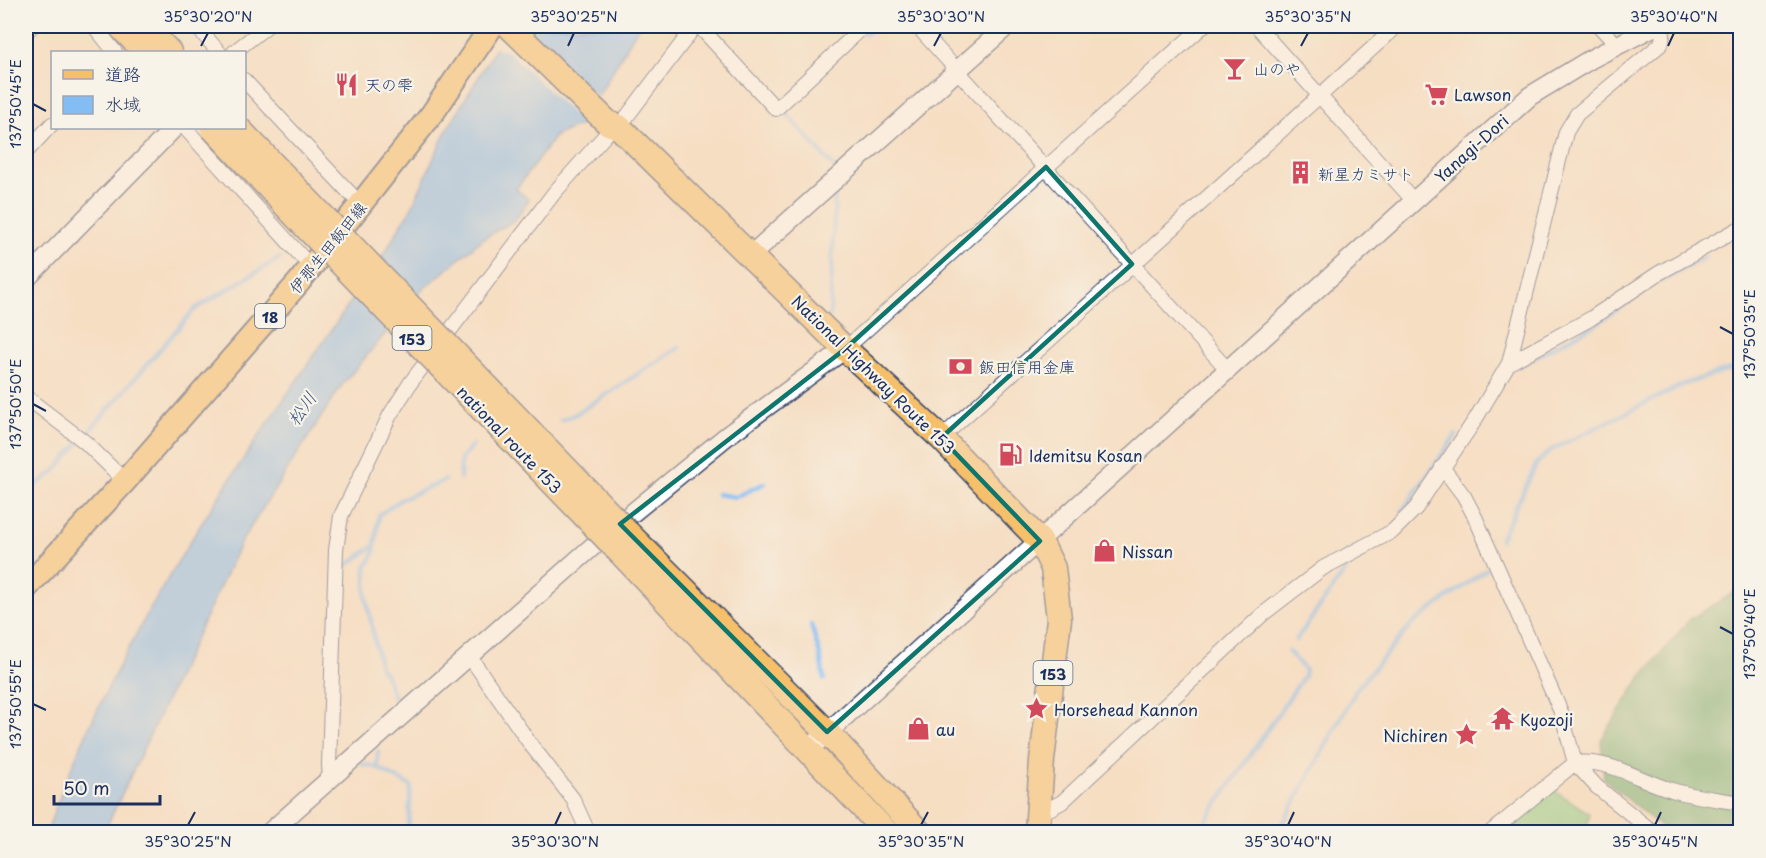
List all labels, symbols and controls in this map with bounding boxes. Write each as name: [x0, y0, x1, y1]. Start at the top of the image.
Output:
text: 35°30'20"N: [164, 4, 252, 27]
text: 35°30'25"N: [530, 4, 618, 27]
text: 35°30'30"N: [897, 4, 985, 27]
text: 35°30'35"N: [1265, 4, 1351, 27]
text: 35°30'40"N: [1630, 4, 1718, 27]
legend: [51, 51, 246, 129]
bar icon: 山のや: [1222, 55, 1248, 81]
place label: 山のや: [1253, 56, 1301, 80]
text: 137°50'45"E: [3, 59, 26, 149]
text: 道路: [105, 60, 141, 87]
restaurant icon: 天の雫: [334, 71, 360, 97]
place label: 天の雫: [365, 72, 413, 96]
supermarket icon: Lawson: [1423, 81, 1449, 107]
place label: Lawson: [1454, 82, 1511, 106]
text: 水域: [105, 90, 141, 117]
street label: Yanagi-Dori: [1429, 108, 1513, 188]
building icon: 新星カミサト: [1287, 160, 1313, 186]
place label: 新星カミサト: [1318, 161, 1414, 185]
street label: 伊那生田飯田線: [282, 196, 372, 298]
street label: National Highway Route 153: [787, 289, 961, 459]
text: 137°50'35"E: [1737, 289, 1760, 379]
road number: 18: [255, 304, 285, 328]
road number: 153: [392, 326, 432, 350]
bank icon: 飯田信用金庫: [948, 353, 974, 379]
place label: 飯田信用金庫: [979, 354, 1075, 378]
text: 137°50'50"E: [3, 359, 26, 449]
street label: national route 153: [452, 380, 568, 498]
water label: 松川: [280, 386, 322, 430]
fuel station icon: Idemitsu Kosan: [998, 442, 1024, 468]
place label: Idemitsu Kosan: [1029, 443, 1143, 467]
shop icon: Nissan: [1091, 538, 1117, 564]
place label: Nissan: [1122, 539, 1173, 563]
text: 137°50'40"E: [1737, 588, 1760, 680]
text: 137°50'55"E: [3, 659, 26, 749]
road number: 153: [1034, 661, 1072, 685]
place icon: Horsehead Kannon: [1023, 696, 1049, 722]
place label: Horsehead Kannon: [1054, 697, 1198, 721]
temple icon: Kyozoji: [1489, 706, 1515, 732]
place label: Kyozoji: [1520, 707, 1573, 731]
shop icon: au: [905, 716, 931, 742]
place label: au: [936, 717, 955, 741]
place icon: Nichiren: [1453, 722, 1479, 748]
place label: Nichiren: [1383, 723, 1448, 747]
scale bar: [54, 768, 160, 806]
text: 50 m: [63, 774, 110, 801]
text: 35°30'25"N: [144, 829, 232, 852]
text: 35°30'30"N: [511, 829, 599, 852]
text: 35°30'35"N: [878, 829, 964, 852]
text: 35°30'40"N: [1244, 829, 1332, 852]
text: 35°30'45"N: [1612, 829, 1698, 852]

